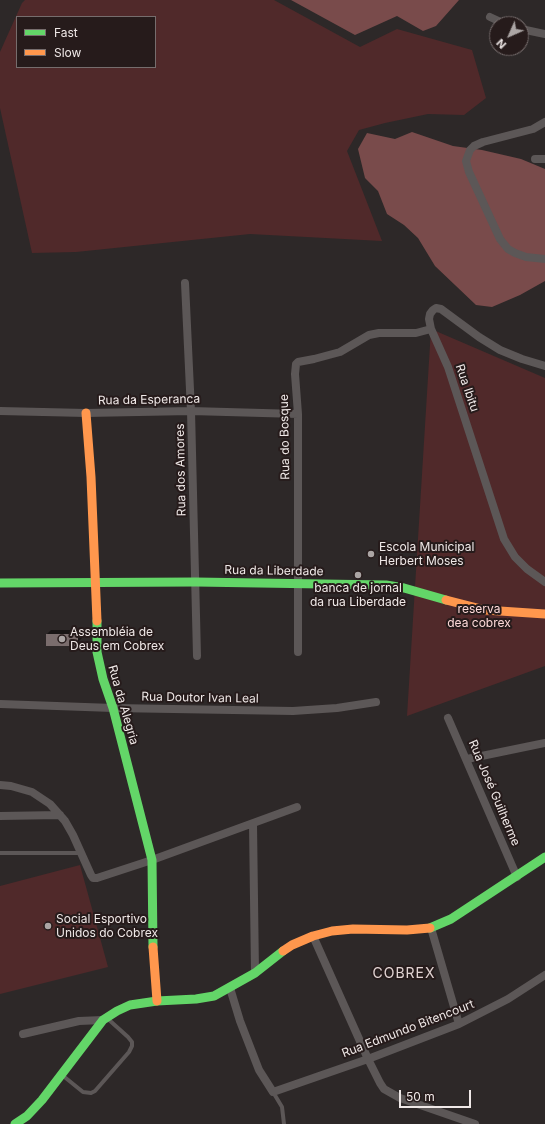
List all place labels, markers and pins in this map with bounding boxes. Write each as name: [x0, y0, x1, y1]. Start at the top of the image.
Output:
place label: Escola Municipal Herbert Moses: [379, 540, 474, 568]
marker: Escola Municipal Herbert Moses: [366, 549, 376, 559]
marker: banca de jornal da rua Liberdade: [353, 570, 363, 580]
place label: banca de jornal da rua Liberdade: [310, 581, 406, 609]
place label: Assembléia de Deus em Cobrex: [70, 625, 164, 653]
marker: Assembléia de Deus em Cobrex: [57, 634, 67, 644]
place label: Social Esportivo Unidos do Cobrex: [56, 912, 158, 940]
marker: Social Esportivo Unidos do Cobrex: [43, 921, 53, 931]

